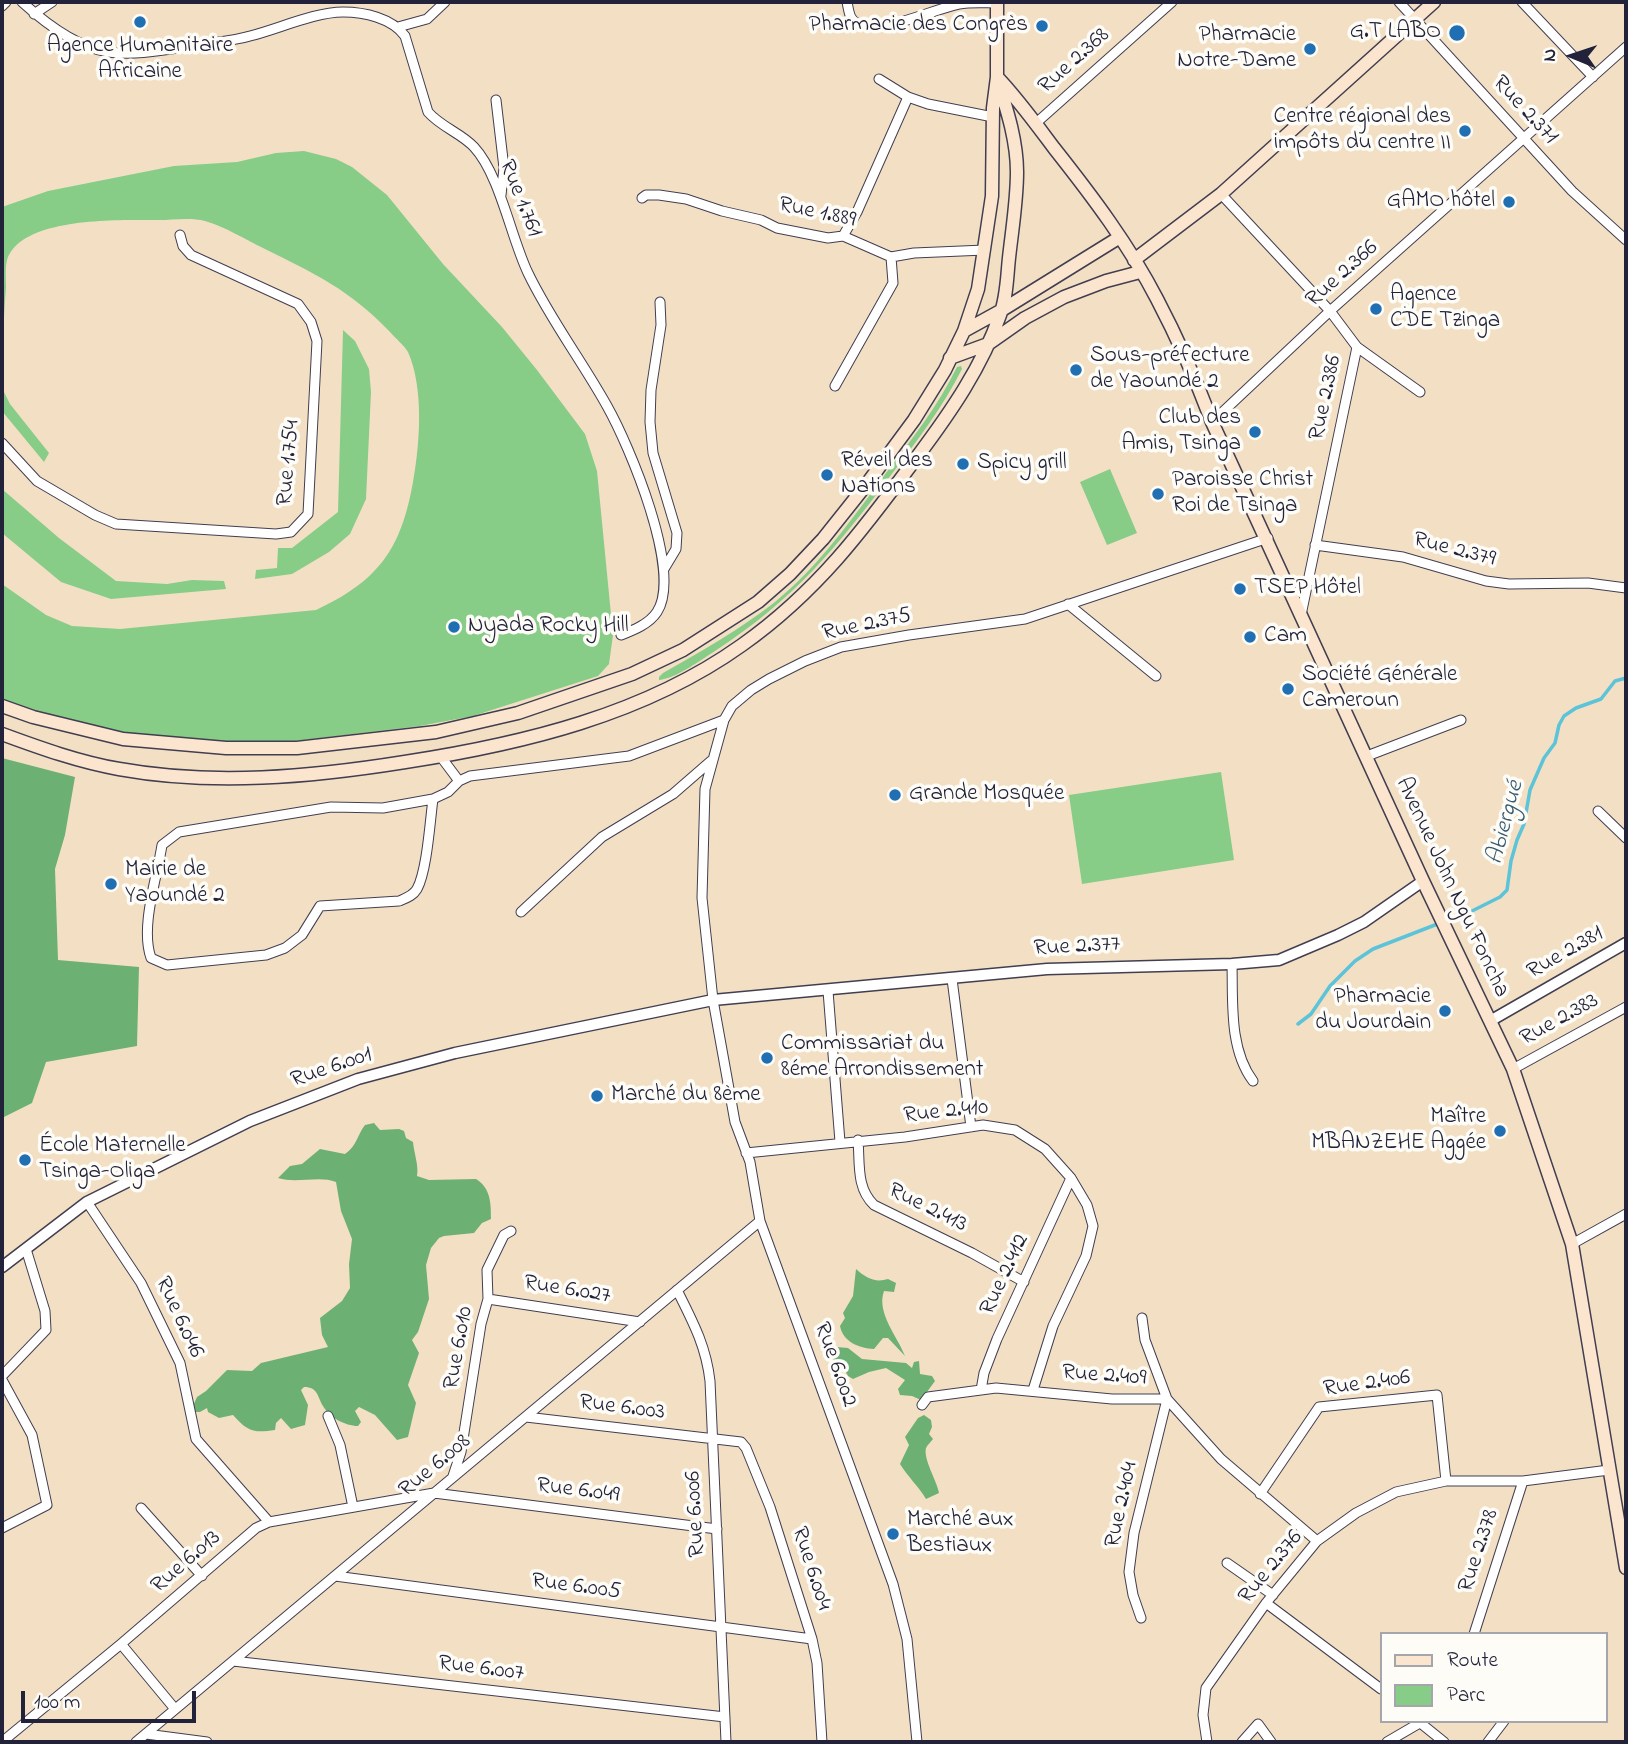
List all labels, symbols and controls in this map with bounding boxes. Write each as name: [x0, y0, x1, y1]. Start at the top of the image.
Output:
place label: Pharmacie des Congrès: [809, 12, 1028, 40]
marker: Agence Humanitaire Africaine: [132, 14, 148, 30]
marker: Pharmacie des Congrès: [1034, 18, 1050, 34]
place label: G.T LABO: [1350, 19, 1441, 47]
north arrow: [1537, 21, 1607, 91]
place label: Pharmacie Notre-Dame: [1177, 22, 1296, 76]
street label: Rue 2.368: [1034, 23, 1116, 101]
marker: G.T LABO: [1447, 23, 1467, 43]
place label: Agence Humanitaire Africaine: [47, 33, 233, 87]
marker: Pharmacie Notre-Dame: [1302, 41, 1318, 57]
text: N: [1537, 48, 1564, 62]
street label: Rue 2.371: [1485, 71, 1563, 151]
place label: Centre régional des impôts du centre II: [1274, 104, 1451, 158]
marker: Centre régional des impôts du centre II: [1457, 123, 1473, 139]
street label: Rue 1.761: [491, 156, 547, 242]
place label: GAMO hôtel: [1387, 188, 1495, 216]
street label: Rue 1.889: [776, 192, 858, 236]
marker: GAMO hôtel: [1501, 194, 1517, 210]
street label: Rue 2.366: [1301, 235, 1385, 315]
place label: Agence CDE Tzinga: [1390, 282, 1500, 336]
marker: Agence CDE Tzinga: [1368, 301, 1384, 317]
place label: Sous-préfecture de Yaoundé 2: [1090, 343, 1250, 397]
street label: Rue 2.386: [1305, 353, 1349, 443]
marker: Sous-préfecture de Yaoundé 2: [1068, 362, 1084, 378]
place label: Club des Amis, Tsinga: [1121, 405, 1241, 459]
street label: Rue 1.754: [273, 419, 307, 507]
marker: Club des Amis, Tsinga: [1247, 424, 1263, 440]
place label: Réveil des Nations: [841, 448, 933, 502]
place label: Spicy grill: [977, 450, 1067, 478]
marker: Spicy grill: [955, 456, 971, 472]
marker: Réveil des Nations: [819, 467, 835, 483]
place label: Paroisse Christ Roi de Tsinga: [1172, 467, 1313, 521]
marker: Paroisse Christ Roi de Tsinga: [1150, 486, 1166, 502]
street label: Rue 2.379: [1410, 527, 1498, 575]
place label: TSEP Hôtel: [1254, 575, 1361, 603]
marker: TSEP Hôtel: [1232, 581, 1248, 597]
street label: Rue 2.375: [820, 603, 914, 649]
place label: Nyada Rocky Hill: [468, 613, 629, 641]
marker: Nyada Rocky Hill: [446, 619, 462, 635]
place label: Cam: [1264, 623, 1307, 651]
marker: Cam: [1242, 629, 1258, 645]
place label: Société Générale Cameroun: [1302, 662, 1457, 716]
marker: Société Générale Cameroun: [1280, 681, 1296, 697]
street label: Avenue John Ngu Foncha: [1388, 774, 1514, 1002]
water label: Abiergué: [1482, 778, 1532, 868]
place label: Grande Mosquée: [909, 781, 1064, 809]
marker: Grande Mosquée: [887, 787, 903, 803]
place label: Mairie de Yaoundé 2: [125, 857, 225, 911]
marker: Mairie de Yaoundé 2: [103, 876, 119, 892]
street label: Rue 2.381: [1523, 921, 1609, 987]
street label: Rue 2.377: [1033, 932, 1121, 964]
place label: Pharmacie du Jourdain: [1315, 984, 1431, 1038]
street label: Rue 2.383: [1516, 988, 1604, 1054]
marker: Pharmacie du Jourdain: [1437, 1003, 1453, 1019]
place label: Commissariat du 8éme Arrondissement: [781, 1031, 984, 1085]
street label: Rue 6.001: [288, 1042, 376, 1096]
marker: Commissariat du 8éme Arrondissement: [759, 1050, 775, 1066]
place label: Marché du 8ème: [611, 1082, 761, 1110]
marker: Marché du 8ème: [589, 1088, 605, 1104]
street label: Rue 2.410: [902, 1095, 990, 1131]
place label: Maître MBANZEHE Aggée: [1311, 1104, 1486, 1158]
marker: Maître MBANZEHE Aggée: [1492, 1123, 1508, 1139]
place label: École Maternelle Tsinga-Oliga: [39, 1133, 186, 1187]
marker: École Maternelle Tsinga-Oliga: [17, 1152, 33, 1168]
street label: Rue 2.413: [883, 1178, 971, 1240]
street label: Rue 2.412: [975, 1230, 1037, 1320]
street label: Rue 6.027: [522, 1271, 612, 1311]
street label: Rue 6.046: [147, 1273, 209, 1363]
street label: Rue 6.010: [439, 1304, 481, 1392]
street label: Rue 6.002: [806, 1319, 862, 1411]
street label: Rue 2.409: [1061, 1360, 1147, 1394]
street label: Rue 2.406: [1322, 1365, 1412, 1405]
street label: Rue 6.003: [578, 1390, 666, 1428]
street label: Rue 6.008: [395, 1429, 477, 1505]
street label: Rue 2.404: [1100, 1460, 1146, 1550]
street label: Rue 6.006: [681, 1470, 713, 1558]
street label: Rue 6.049: [535, 1473, 621, 1511]
street label: Rue 2.378: [1454, 1506, 1506, 1596]
place label: Marché aux Bestiaux: [907, 1507, 1014, 1561]
street label: Rue 6.004: [784, 1524, 836, 1614]
street label: Rue 6.013: [146, 1525, 228, 1601]
street label: Rue 2.376: [1234, 1525, 1310, 1611]
marker: Marché aux Bestiaux: [885, 1526, 901, 1542]
street label: Rue 6.005: [530, 1569, 622, 1607]
legend: [1380, 1632, 1607, 1723]
text: Route: [1447, 1646, 1498, 1676]
street label: Rue 6.007: [437, 1651, 525, 1689]
scale bar: [24, 1678, 200, 1722]
text: Parc: [1447, 1681, 1485, 1711]
text: 100 m: [34, 1688, 80, 1718]

